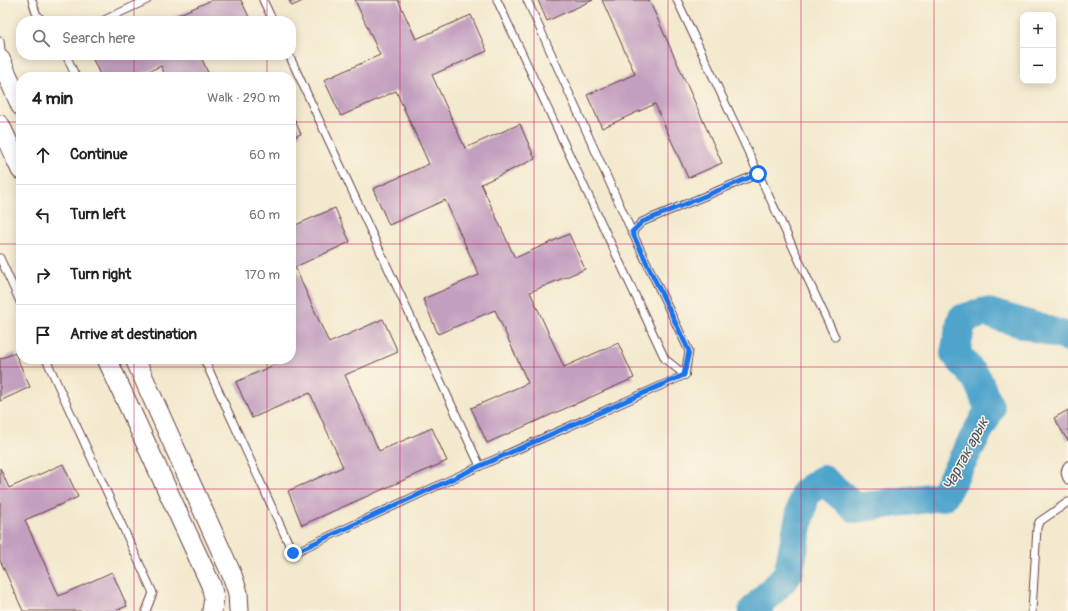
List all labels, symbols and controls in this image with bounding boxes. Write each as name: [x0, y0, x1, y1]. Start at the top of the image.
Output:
map controls: [1020, 12, 1056, 84]
button: +: [1020, 12, 1056, 48]
search box: [16, 16, 296, 60]
icon: search: [30, 27, 52, 49]
text: Search here: [62, 29, 135, 48]
button: −: [1020, 48, 1056, 84]
text: 4 min: [32, 88, 73, 109]
text: Walk · 290 m: [207, 90, 280, 106]
icon: ahead: [32, 144, 54, 166]
text: Continue: [70, 145, 128, 164]
text: 60 m: [249, 147, 280, 163]
route start: [749, 165, 767, 183]
icon: left: [32, 204, 54, 226]
text: Turn left: [70, 205, 126, 224]
text: 60 m: [249, 207, 280, 223]
icon: right: [32, 264, 54, 286]
text: Turn right: [70, 265, 131, 284]
text: 170 m: [245, 267, 280, 283]
icon: arrive: [32, 324, 54, 346]
text: Arrive at destination: [70, 325, 197, 344]
water label: Чартак арык: [939, 413, 994, 494]
route end: [284, 544, 302, 562]

